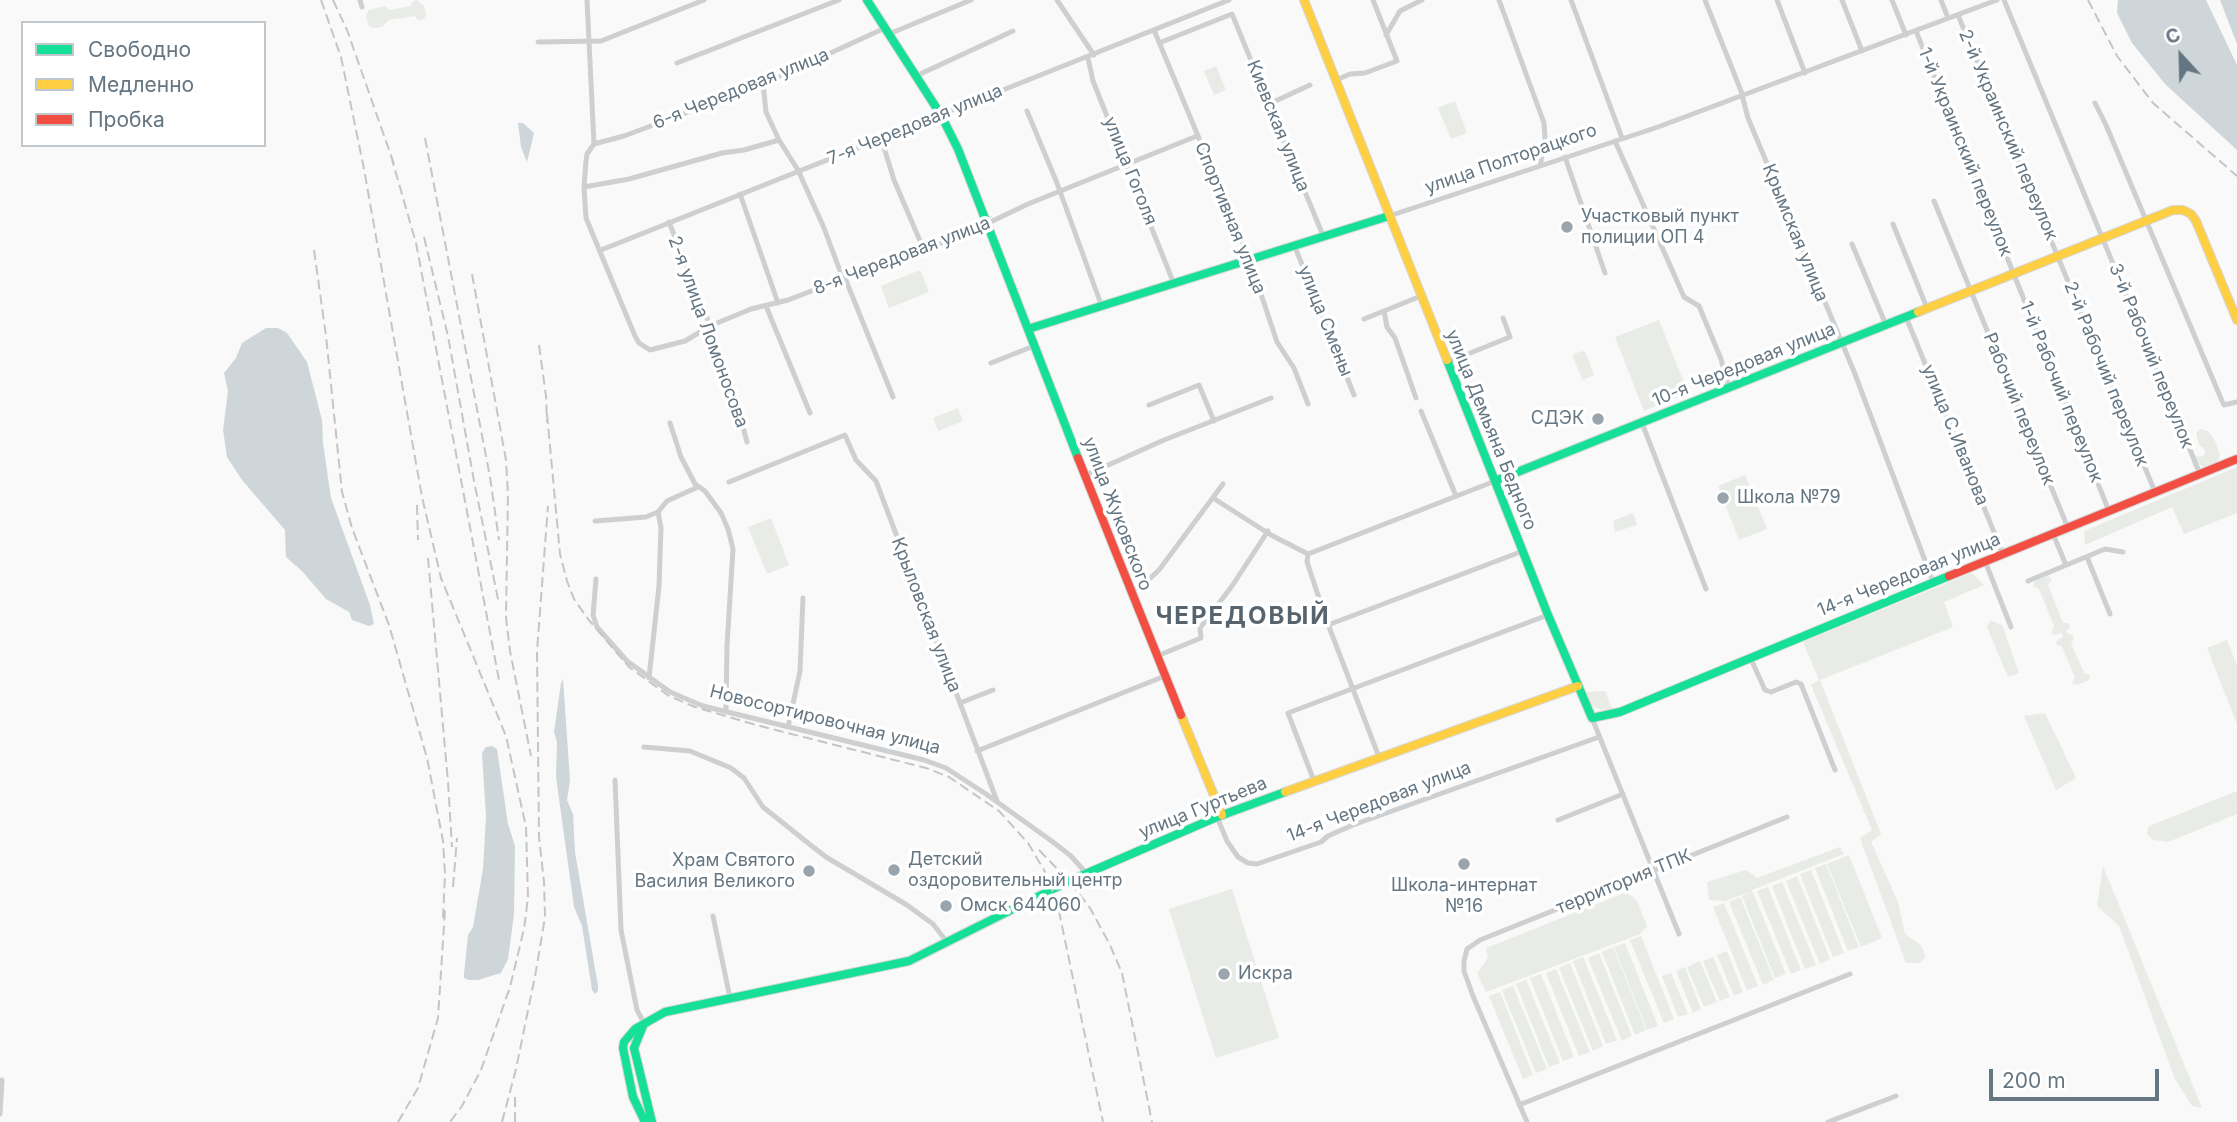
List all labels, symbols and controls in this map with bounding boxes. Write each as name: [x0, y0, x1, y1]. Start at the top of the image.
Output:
legend: [21, 21, 266, 147]
north arrow: [2146, 21, 2216, 91]
text: С: [2162, 23, 2184, 49]
street label: 2-й Украинский переулок: [1954, 26, 2062, 244]
text: Свободно: [88, 37, 191, 62]
street label: 6-я Чередовая улица: [650, 44, 832, 134]
street label: 1-й Украинский переулок: [1913, 45, 2017, 259]
street label: Киевская улица: [1242, 57, 1314, 195]
text: Медленно: [88, 72, 194, 97]
street label: 7-я Чередовая улица: [824, 80, 1006, 170]
text: Пробка: [88, 107, 165, 132]
street label: улица Гоголя: [1099, 114, 1161, 228]
street label: улица Полторацкого: [1422, 119, 1600, 199]
street label: Спортивная улица: [1190, 139, 1270, 297]
street label: Крымская улица: [1758, 161, 1832, 305]
place label: Участковый пункт полиции ОП 4: [1581, 206, 1739, 248]
street label: 8-я Чередовая улица: [811, 212, 993, 300]
marker: Участковый пункт полиции ОП 4: [1559, 219, 1575, 235]
street label: 2-я улица Ломоносова: [663, 233, 753, 431]
street label: 3-й Рабочий переулок: [2104, 260, 2198, 452]
street label: улица Смены: [1293, 262, 1357, 380]
street label: 2-й Рабочий переулок: [2059, 278, 2153, 470]
street label: 1-й Рабочий переулок: [2015, 298, 2107, 486]
street label: 10-я Чередовая улица: [1649, 318, 1839, 412]
street label: улица Демьяна Бедного: [1441, 327, 1541, 533]
street label: Рабочий переулок: [1979, 330, 2059, 488]
street label: улица С.Иванова: [1917, 361, 1993, 509]
place label: СДЭК: [1531, 408, 1584, 430]
marker: СДЭК: [1590, 411, 1606, 427]
street label: улица Жуковского: [1078, 434, 1156, 594]
place label: Школа №79: [1737, 487, 1841, 509]
marker: Школа №79: [1715, 490, 1731, 506]
street label: 14-я Чередовая улица: [1814, 528, 2004, 622]
street label: Крыловская улица: [887, 535, 965, 695]
district label: ЧЕРЕДОВЫЙ: [1157, 603, 1329, 631]
street label: Новосортировочная улица: [707, 681, 943, 759]
street label: 14-я Чередовая улица: [1284, 757, 1474, 847]
street label: улица Гуртьева: [1136, 772, 1270, 844]
street label: территория ТПК: [1553, 845, 1695, 919]
place label: Детский оздоровительный центр: [908, 849, 1123, 892]
place label: Храм Святого Василия Великого: [634, 850, 795, 892]
marker: Школа-интернат №16: [1456, 856, 1472, 872]
marker: Детский оздоровительный центр: [886, 862, 902, 878]
marker: Храм Святого Василия Великого: [801, 863, 817, 879]
place label: Школа-интернат №16: [1391, 875, 1537, 917]
place label: Омск 644060: [960, 895, 1081, 917]
marker: Омск 644060: [938, 898, 954, 914]
place label: Искра: [1238, 963, 1293, 985]
marker: Искра: [1216, 966, 1232, 982]
scale bar: [1992, 1056, 2162, 1100]
text: 200 m: [2002, 1068, 2066, 1093]

